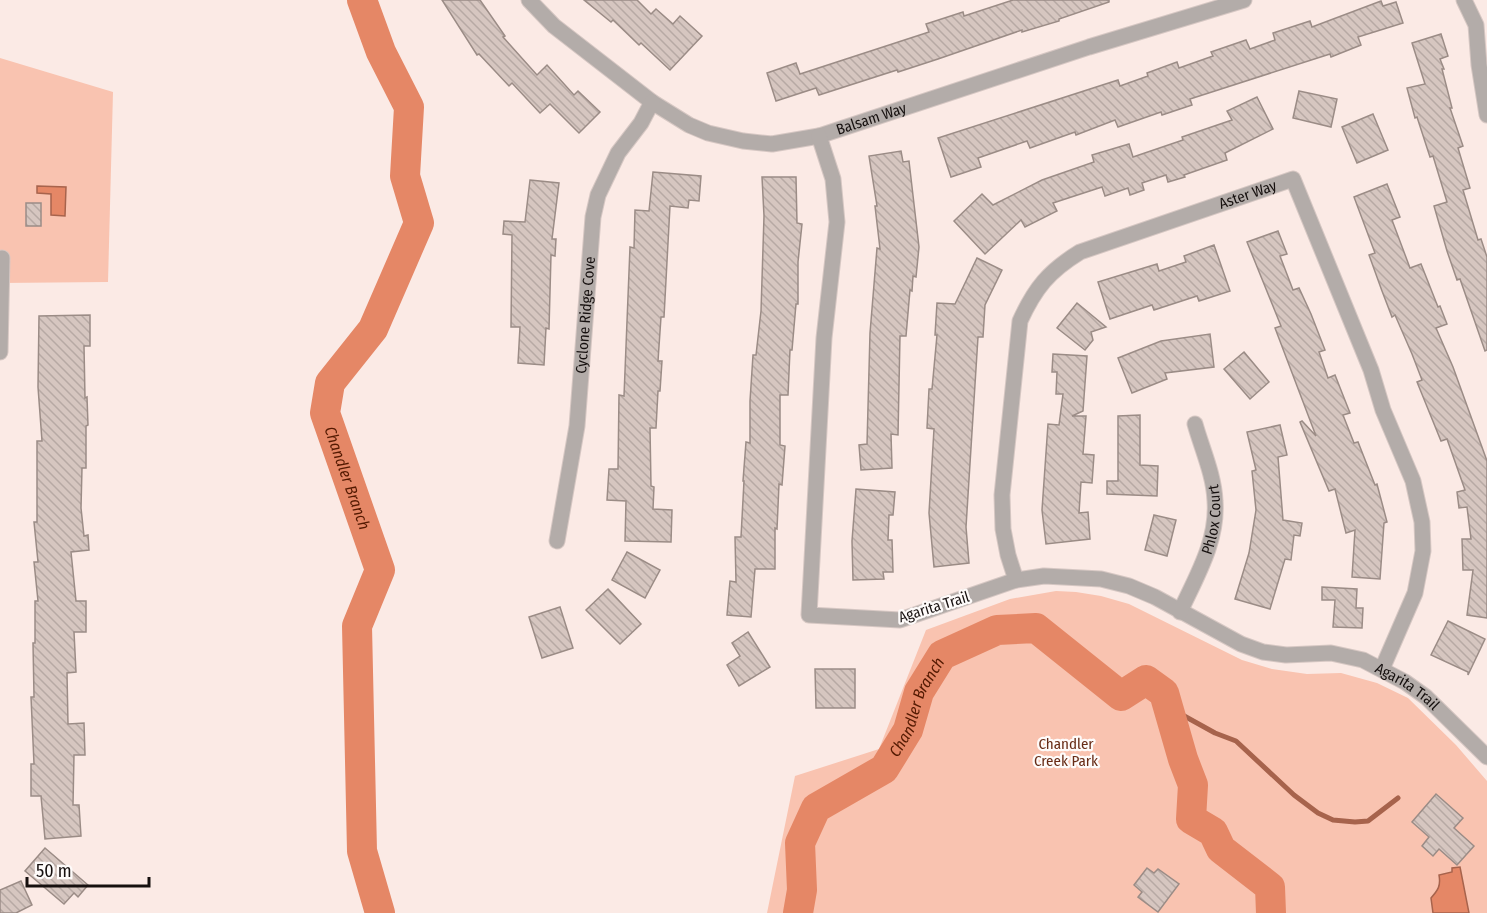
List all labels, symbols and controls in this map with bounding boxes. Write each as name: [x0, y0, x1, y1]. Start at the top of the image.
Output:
street label: Balsam Way: [834, 99, 909, 139]
street label: Aster Way: [1216, 176, 1279, 213]
street label: Cyclone Ridge Cove: [572, 256, 599, 374]
water label: Chandler Branch: [321, 424, 375, 532]
street label: Phlox Court: [1198, 483, 1224, 557]
street label: Agarita Trail: [896, 588, 972, 626]
water label: Chandler Branch: [885, 653, 948, 760]
street label: Agarita Trail: [1372, 659, 1443, 714]
park label: Chandler Creek Park: [1034, 735, 1098, 770]
scale bar: [27, 850, 148, 888]
text: 50 m: [36, 860, 72, 882]

